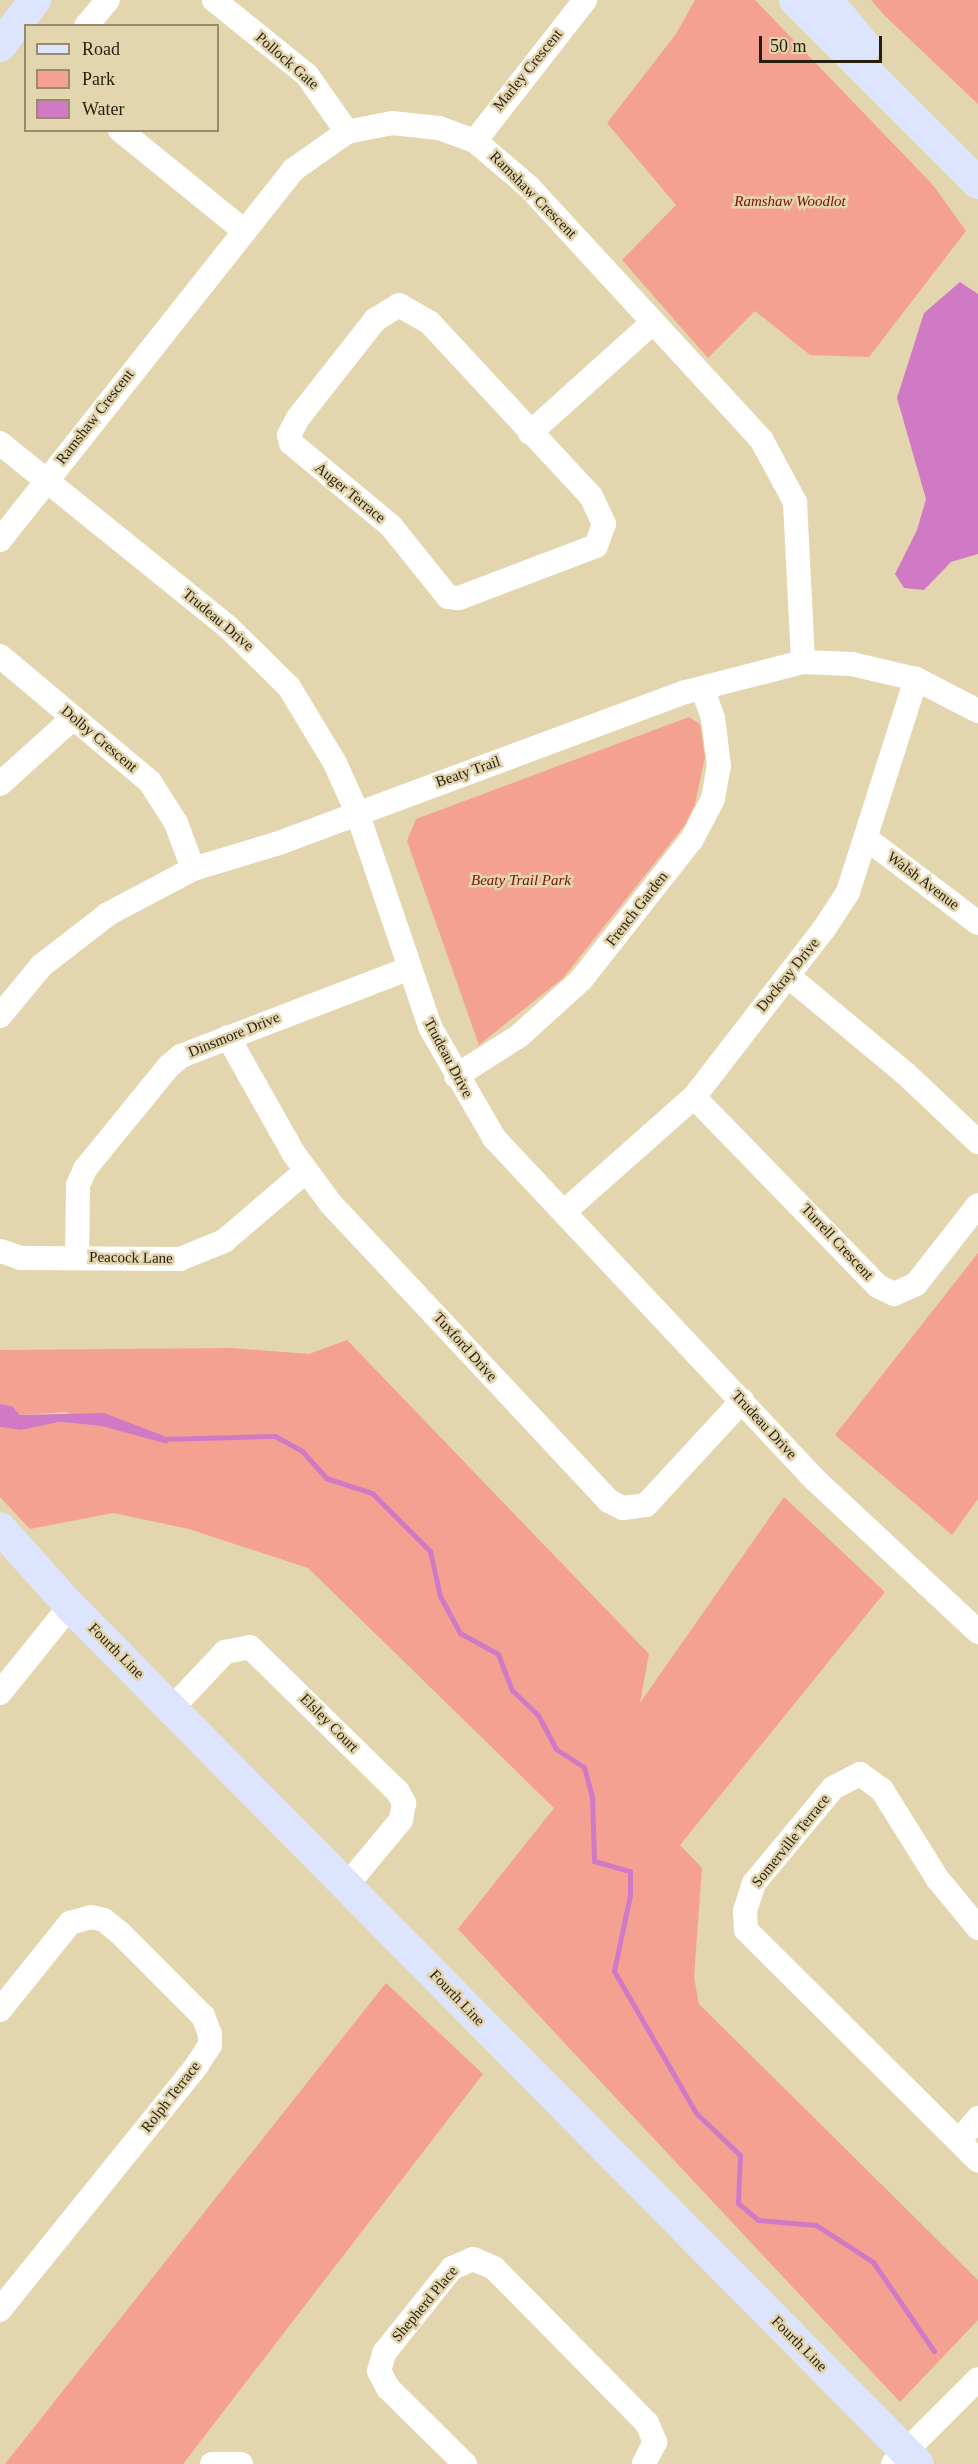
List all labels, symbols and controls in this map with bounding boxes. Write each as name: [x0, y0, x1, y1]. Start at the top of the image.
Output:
legend: [24, 24, 219, 132]
scale bar: [762, 24, 885, 62]
street label: Marley Crescent: [490, 26, 566, 114]
street label: Pollock Gate: [252, 29, 322, 93]
text: 50 m: [770, 36, 807, 56]
text: Road: [82, 39, 120, 59]
text: Park: [82, 69, 115, 89]
text: Water: [82, 99, 125, 119]
street label: Ramshaw Crescent: [486, 148, 580, 242]
park label: Ramshaw Woodlot: [734, 193, 846, 211]
street label: Ramshaw Crescent: [52, 366, 138, 468]
street label: Auger Terrace: [311, 459, 389, 527]
street label: Trudeau Drive: [179, 585, 257, 655]
street label: Dolby Crescent: [57, 702, 141, 776]
street label: Beaty Trail: [433, 753, 503, 791]
street label: Walsh Avenue: [883, 848, 963, 914]
street label: French Garden: [602, 868, 672, 950]
park label: Beaty Trail Park: [471, 872, 571, 890]
street label: Dockray Drive: [753, 935, 823, 1015]
street label: Dinsmore Drive: [186, 1008, 282, 1062]
street label: Trudeau Drive: [420, 1015, 476, 1101]
street label: Turrell Crescent: [797, 1200, 877, 1284]
street label: Peacock Lane: [89, 1248, 173, 1268]
street label: Tuxford Drive: [429, 1309, 501, 1385]
street label: Trudeau Drive: [728, 1387, 800, 1463]
street label: Fourth Line: [84, 1619, 148, 1683]
street label: Elsley Court: [296, 1690, 362, 1756]
street label: Somerville Terrace: [748, 1791, 834, 1891]
street label: Fourth Line: [426, 1966, 488, 2030]
street label: Rolph Terrace: [138, 2058, 204, 2136]
street label: Shepherd Place: [388, 2263, 462, 2345]
street label: Fourth Line: [767, 2312, 831, 2376]

